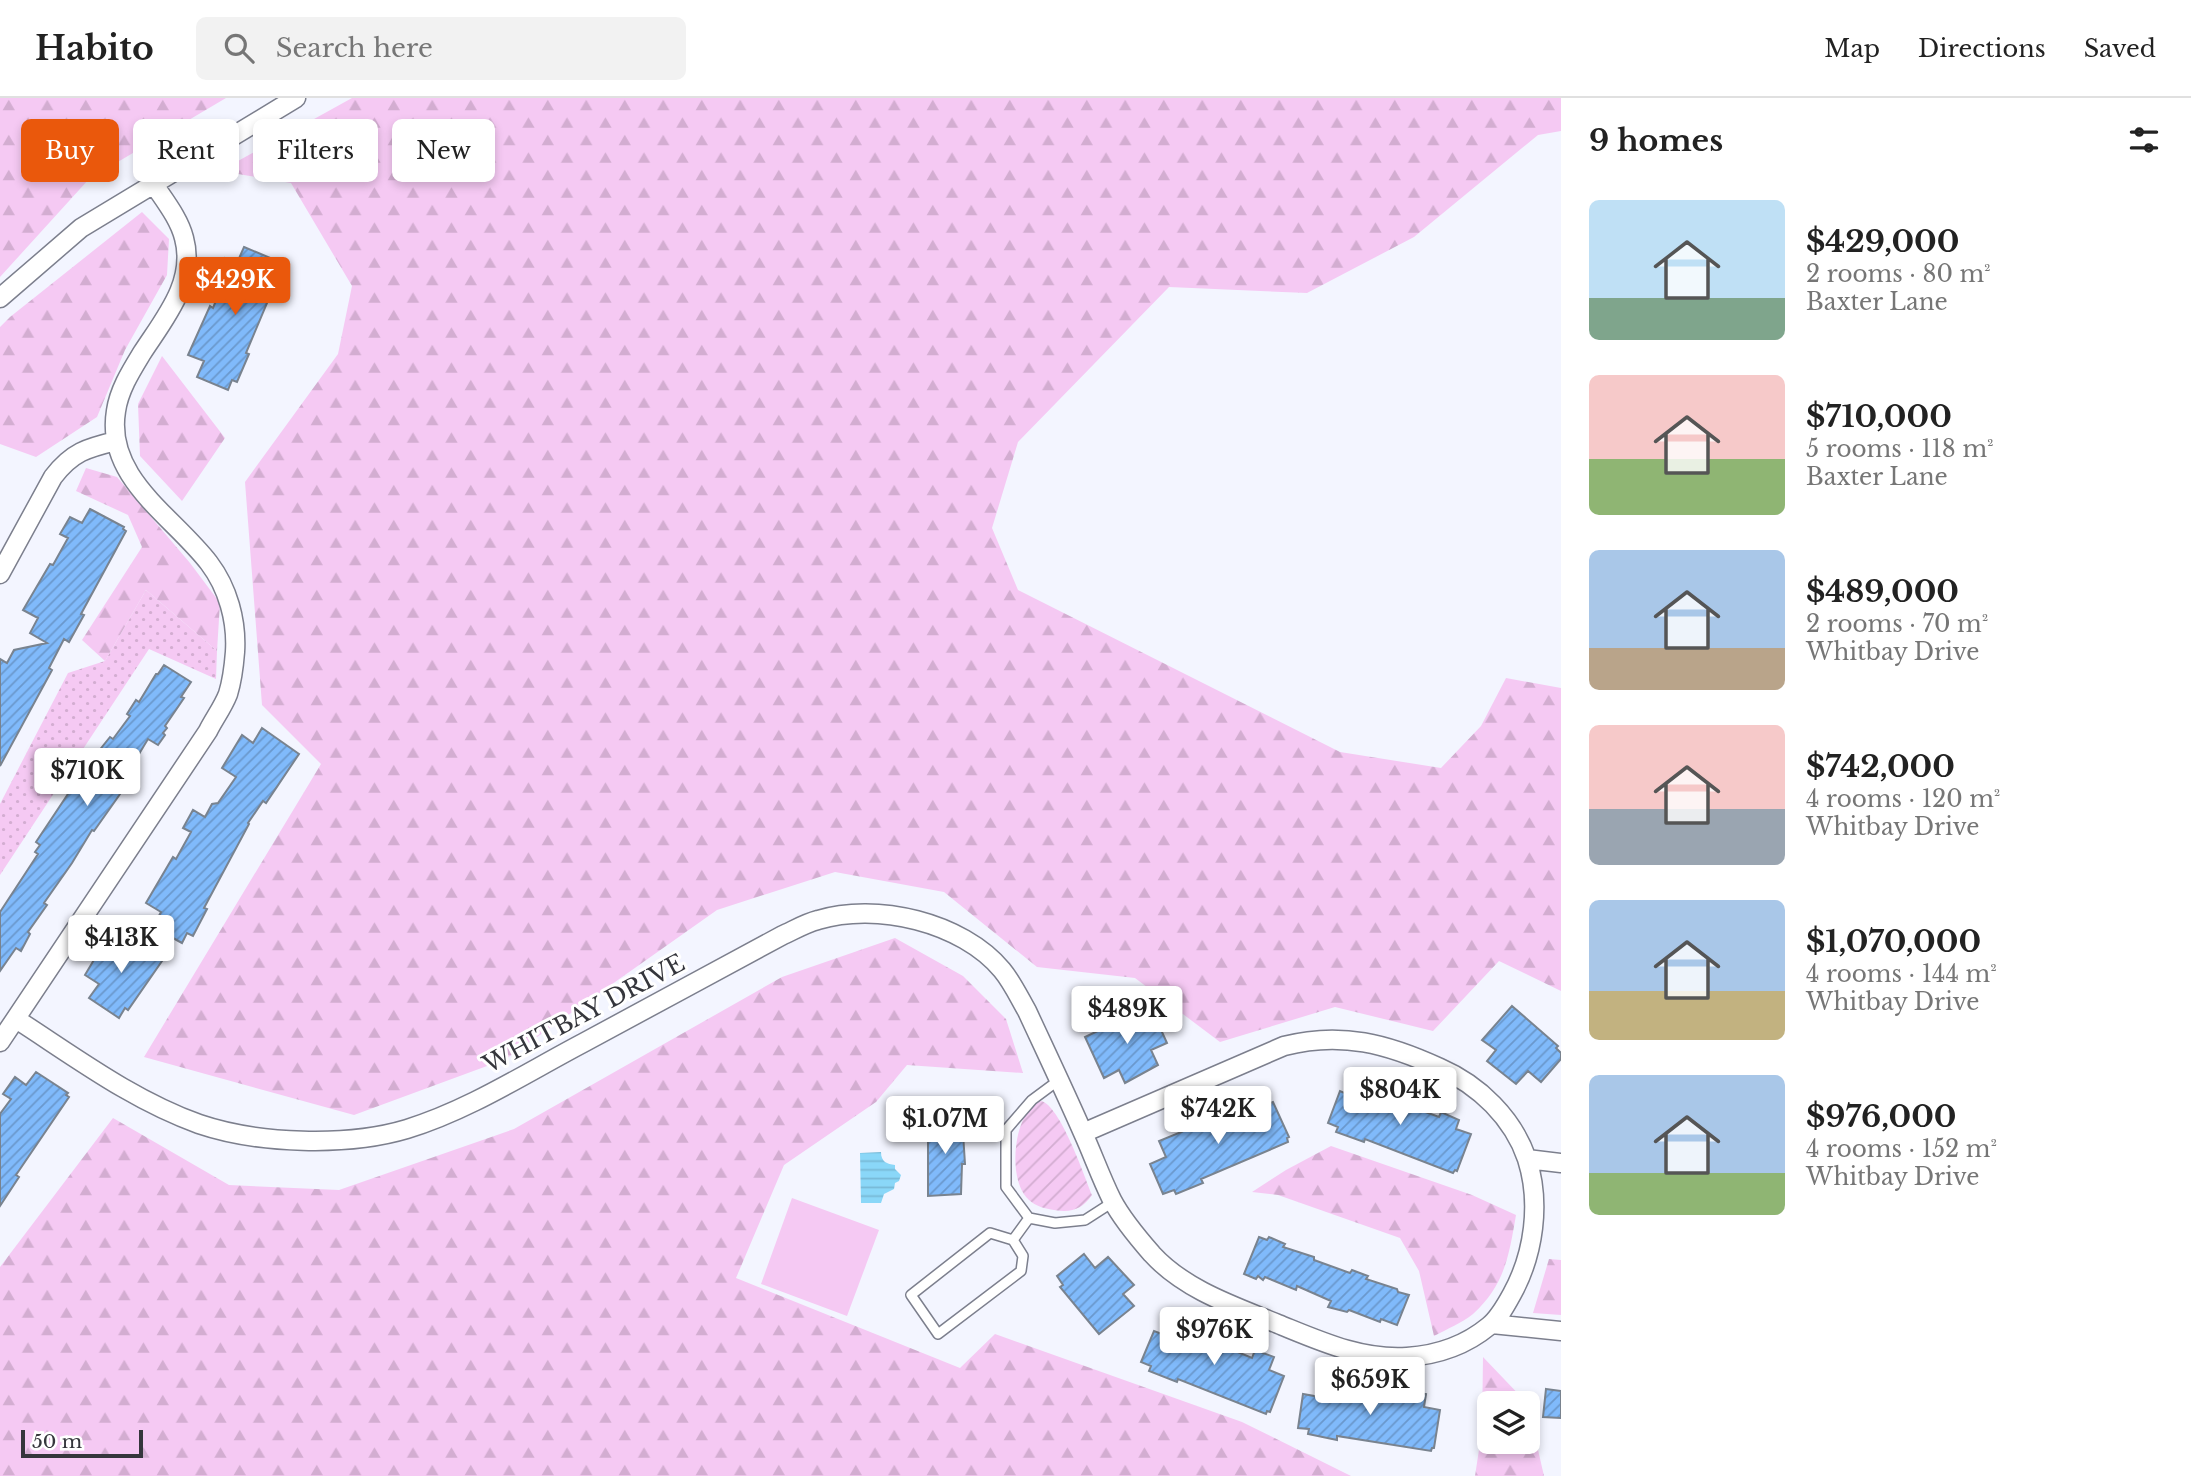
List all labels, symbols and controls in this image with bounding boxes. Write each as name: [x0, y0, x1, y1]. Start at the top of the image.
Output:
search box: [196, 17, 686, 80]
text: Habito: [35, 28, 154, 69]
icon: search: [220, 29, 258, 67]
text: Search here: [276, 32, 433, 64]
text: Map: [1824, 34, 1880, 63]
text: Directions: [1918, 34, 2046, 63]
text: Saved: [2084, 34, 2156, 63]
chip: Buy: [21, 119, 119, 182]
chip: Rent: [133, 119, 239, 182]
chip: Filters: [253, 119, 378, 182]
chip: New: [392, 119, 495, 182]
icon: filters: [2125, 121, 2163, 159]
text: 9 homes: [1589, 122, 1723, 159]
text: $429,000: [1806, 223, 1959, 260]
icon: home: [1645, 228, 1729, 312]
pin: $429K: [186, 258, 284, 317]
text: 2 rooms · 80 m²: [1806, 260, 1991, 288]
text: $429K: [195, 266, 275, 294]
text: Baxter Lane: [1806, 288, 1948, 316]
text: $710,000: [1806, 398, 1952, 435]
icon: home: [1645, 403, 1729, 487]
text: 5 rooms · 118 m²: [1806, 435, 1994, 463]
text: Baxter Lane: [1806, 463, 1948, 491]
text: $489,000: [1806, 573, 1959, 610]
icon: home: [1645, 578, 1729, 662]
text: 2 rooms · 70 m²: [1806, 610, 1988, 638]
text: Whitbay Drive: [1806, 638, 1980, 666]
pin: $710K: [38, 748, 136, 808]
text: $742,000: [1806, 748, 1955, 785]
icon: home: [1645, 753, 1729, 837]
text: $710K: [50, 757, 124, 785]
text: 4 rooms · 120 m²: [1806, 785, 2000, 813]
text: Whitbay Drive: [1806, 813, 1980, 841]
pin: $413K: [72, 916, 170, 975]
text: $1,070,000: [1806, 923, 1981, 960]
text: $413K: [84, 924, 158, 952]
icon: home: [1645, 928, 1729, 1012]
street label: WHITBAY DRIVE: [477, 948, 690, 1079]
text: 4 rooms · 144 m²: [1806, 960, 1997, 988]
pin: $489K: [1078, 986, 1176, 1046]
text: Whitbay Drive: [1806, 988, 1980, 1016]
text: $489K: [1087, 995, 1167, 1023]
pin: $804K: [1351, 1068, 1449, 1127]
text: $804K: [1360, 1076, 1440, 1104]
pin: $742K: [1169, 1086, 1267, 1146]
text: $742K: [1180, 1095, 1256, 1123]
pin: $1.07M: [888, 1096, 1002, 1156]
text: $976,000: [1806, 1098, 1956, 1135]
icon: home: [1645, 1103, 1729, 1187]
text: $1.07M: [902, 1105, 988, 1133]
text: 4 rooms · 152 m²: [1806, 1135, 1997, 1163]
text: Whitbay Drive: [1806, 1163, 1980, 1191]
pin: $976K: [1165, 1308, 1263, 1367]
text: $976K: [1176, 1316, 1252, 1344]
pin: $659K: [1321, 1358, 1419, 1417]
text: $659K: [1331, 1366, 1409, 1394]
map controls: [1477, 1391, 1540, 1454]
button: layers: [1477, 1391, 1540, 1454]
scale bar: [21, 1427, 144, 1459]
text: 50 m: [32, 1430, 82, 1453]

